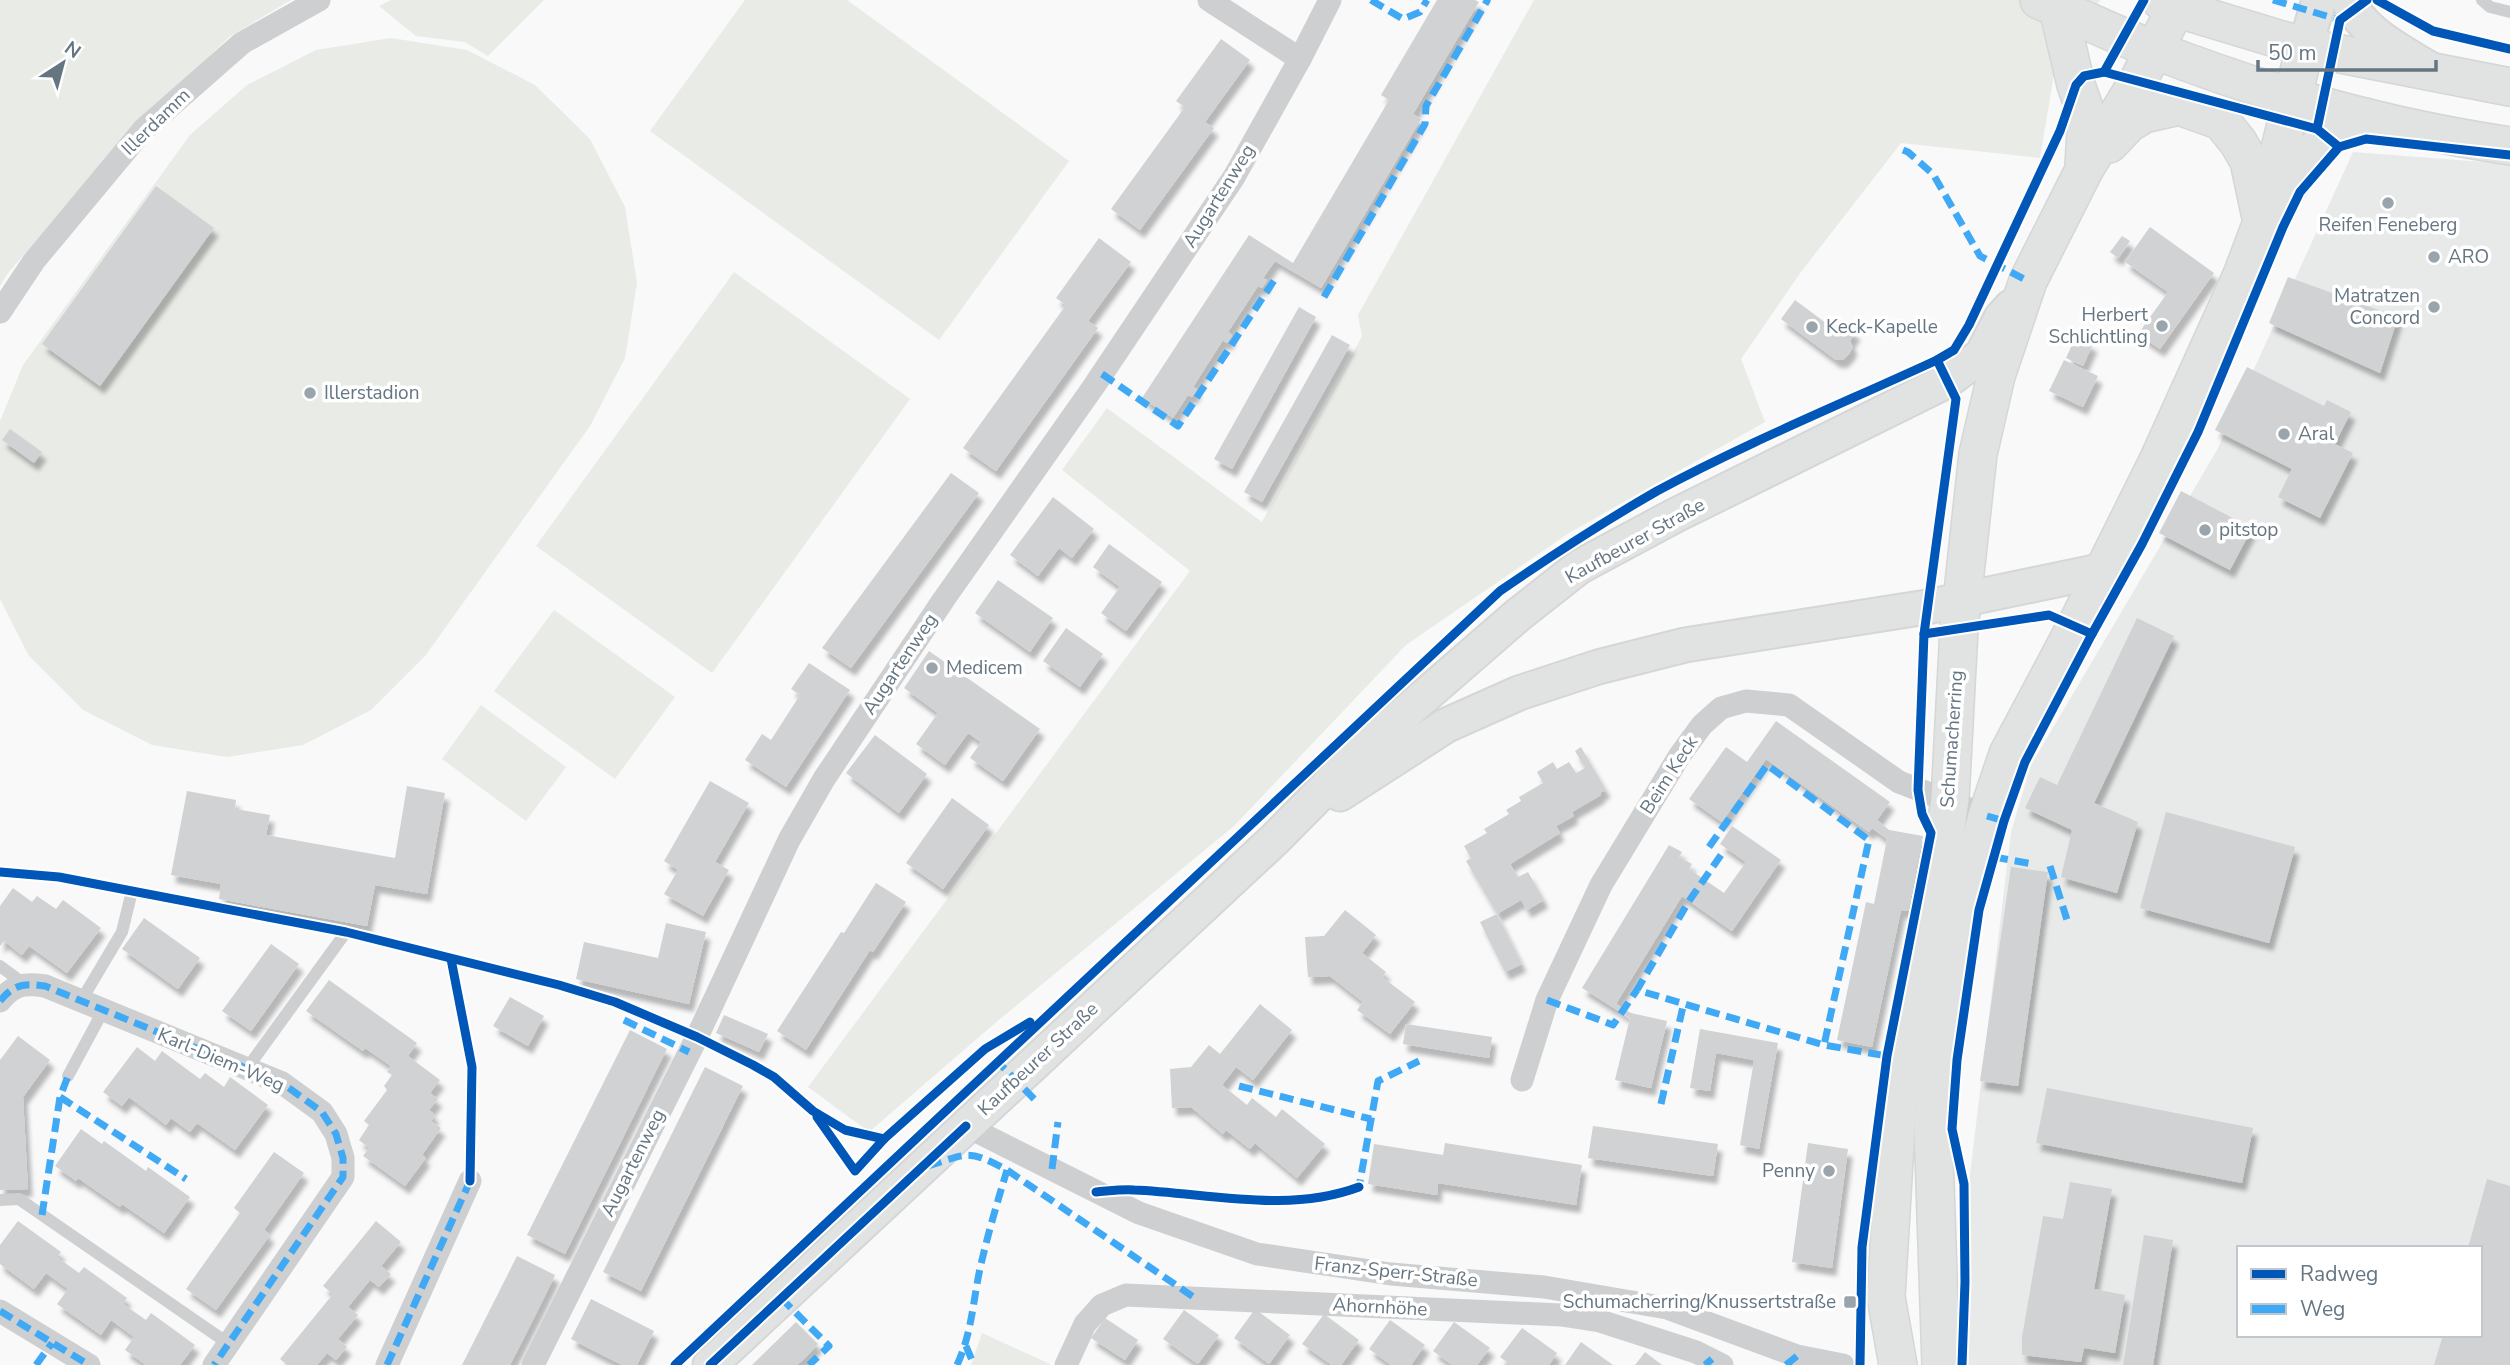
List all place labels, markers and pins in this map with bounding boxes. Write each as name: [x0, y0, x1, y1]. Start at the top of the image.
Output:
marker: Reifen Feneberg: [2380, 195, 2396, 211]
place label: Reifen Feneberg: [2319, 212, 2457, 238]
place label: ARO: [2448, 244, 2489, 270]
marker: ARO: [2426, 249, 2442, 265]
place label: Matratzen Concord: [2334, 283, 2420, 331]
marker: Matratzen Concord: [2426, 299, 2442, 315]
place label: Herbert Schlichtling: [2048, 302, 2148, 350]
place label: Keck-Kapelle: [1826, 314, 1938, 340]
marker: Herbert Schlichtling: [2154, 318, 2170, 334]
marker: Keck-Kapelle: [1804, 319, 1820, 335]
place label: Illerstadion: [324, 380, 419, 406]
marker: Illerstadion: [302, 385, 318, 401]
place label: Aral: [2298, 421, 2335, 447]
marker: Aral: [2276, 426, 2292, 442]
place label: pitstop: [2219, 517, 2278, 543]
marker: pitstop: [2197, 522, 2213, 538]
place label: Medicem: [946, 655, 1023, 681]
marker: Medicem: [924, 660, 940, 676]
place label: Penny: [1762, 1158, 1815, 1184]
marker: Penny: [1821, 1163, 1837, 1179]
place label: Schumacherring/Knussertstraße: [1563, 1289, 1836, 1315]
marker: Schumacherring/Knussertstraße: [1842, 1294, 1858, 1310]

